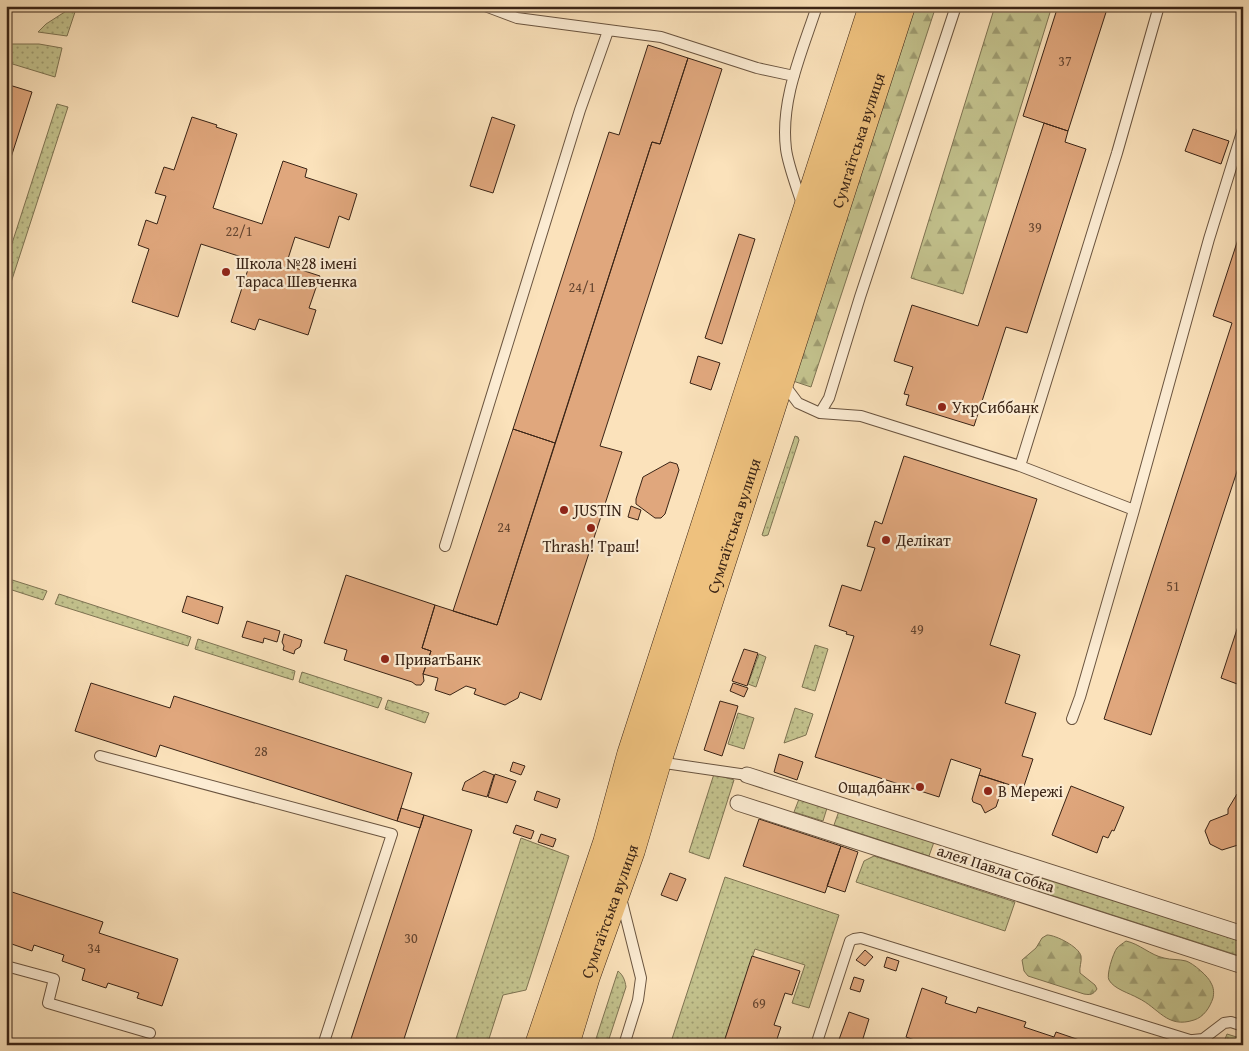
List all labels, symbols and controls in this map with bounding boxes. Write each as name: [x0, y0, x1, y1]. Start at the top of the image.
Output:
house number: 37: [1058, 51, 1072, 71]
street label: Сумгаїтська вулиця: [825, 69, 891, 211]
house number: 39: [1028, 217, 1042, 237]
house number: 22/1: [226, 221, 252, 241]
place label: Школа №28 імені Тараса Шевченка: [236, 251, 358, 293]
marker: Школа №28 імені Тараса Шевченка: [220, 266, 232, 278]
house number: 24/1: [569, 277, 595, 297]
place label: УкрСиббанк: [952, 395, 1039, 419]
marker: УкрСиббанк: [936, 401, 948, 413]
street label: Сумгаїтська вулиця: [700, 455, 766, 596]
place label: JUSTIN: [572, 498, 622, 522]
marker: JUSTIN: [558, 504, 570, 516]
house number: 24: [497, 517, 511, 537]
marker: Thrash! Траш!: [585, 522, 597, 534]
place label: Делікат: [895, 528, 951, 552]
place label: Thrash! Траш!: [542, 534, 640, 558]
marker: Делікат: [880, 534, 892, 546]
house number: 51: [1166, 576, 1180, 596]
house number: 49: [910, 619, 924, 639]
place label: ПриватБанк: [395, 647, 482, 671]
marker: ПриватБанк: [379, 653, 391, 665]
house number: 28: [254, 741, 268, 761]
place label: Ощадбанк: [838, 775, 911, 799]
place label: В Мережі: [998, 779, 1064, 803]
marker: Ощадбанк: [914, 781, 926, 793]
marker: В Мережі: [982, 785, 994, 797]
street label: алея Павла Собка: [934, 838, 1058, 898]
street label: Сумгаїтська вулиця: [574, 841, 644, 982]
house number: 30: [404, 928, 418, 948]
house number: 34: [87, 938, 101, 958]
house number: 69: [752, 993, 766, 1013]

